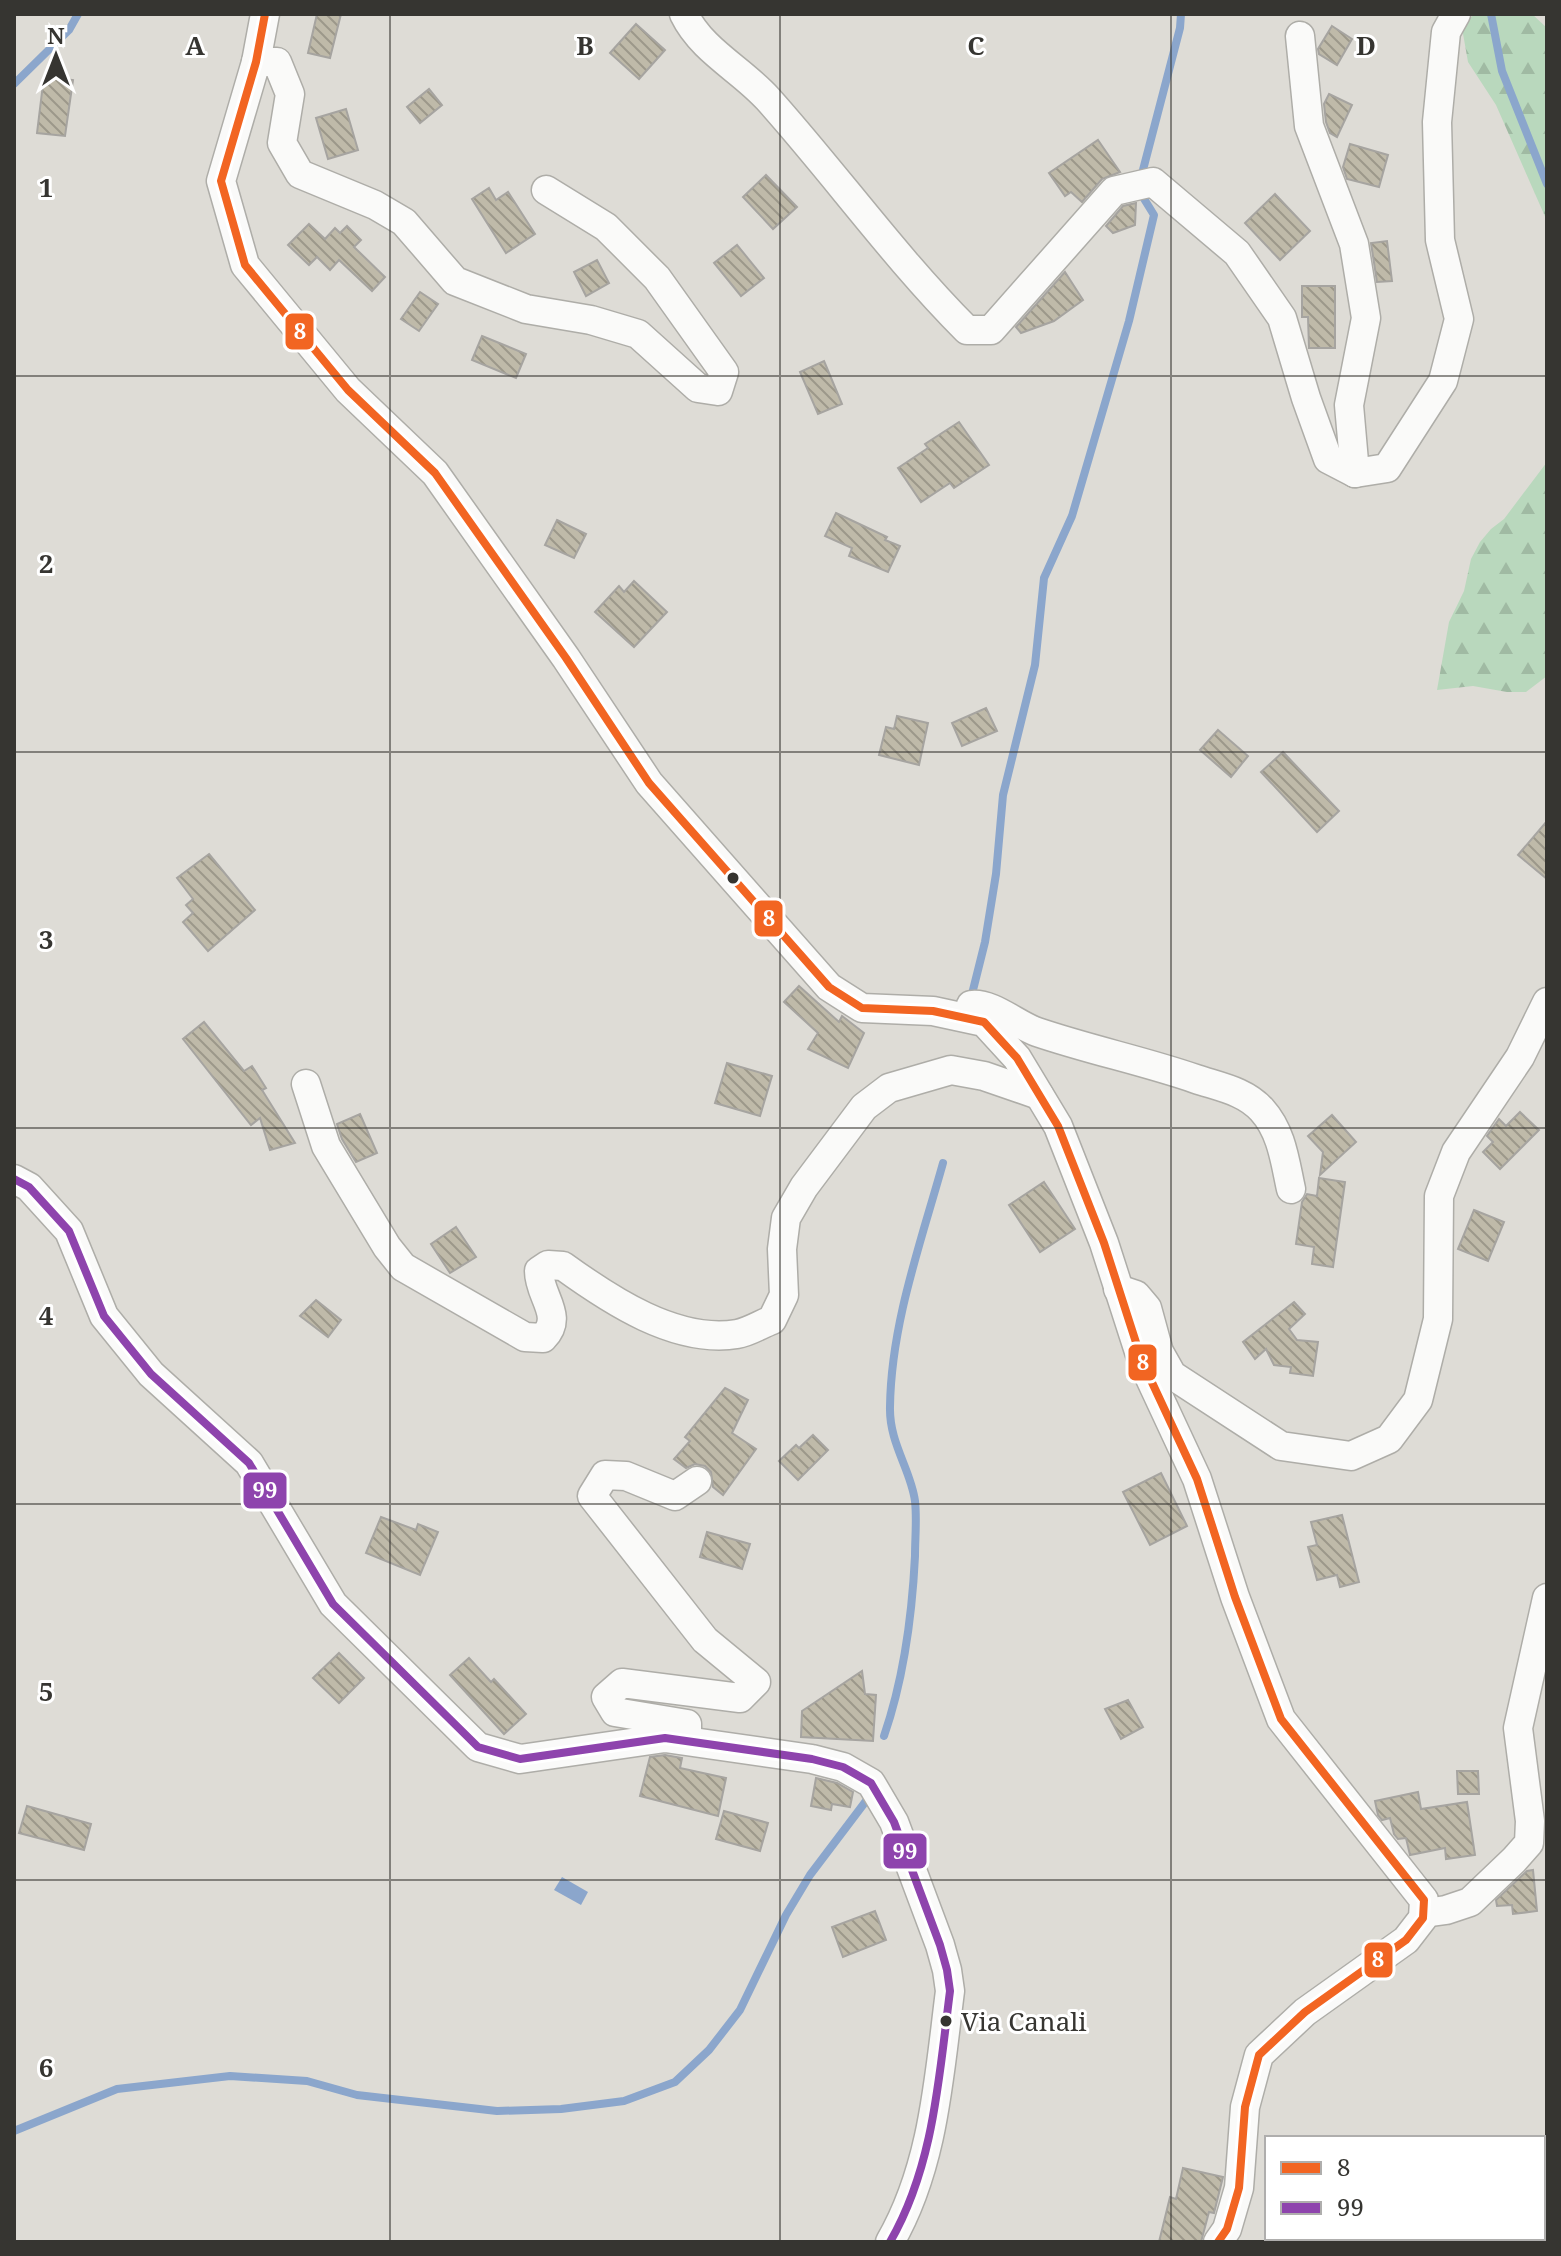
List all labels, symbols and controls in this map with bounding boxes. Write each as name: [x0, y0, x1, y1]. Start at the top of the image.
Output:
north arrow: [16, 16, 96, 96]
text: N: [47, 20, 65, 50]
text: A: [185, 27, 205, 63]
text: B: [576, 27, 594, 63]
text: C: [967, 27, 985, 63]
text: D: [1356, 27, 1376, 63]
text: 1: [39, 169, 53, 205]
line badge: 8: [284, 312, 315, 351]
text: 8: [294, 315, 306, 345]
text: 2: [39, 545, 53, 581]
unlabelled marker: [725, 870, 741, 886]
line badge: 8: [753, 899, 784, 938]
text: 8: [763, 902, 775, 932]
text: 3: [39, 921, 53, 957]
text: 4: [39, 1297, 54, 1333]
line badge: 8: [1127, 1343, 1158, 1382]
text: 8: [1137, 1346, 1149, 1376]
line badge: 99: [242, 1471, 288, 1510]
text: 99: [253, 1474, 277, 1504]
text: 5: [39, 1673, 53, 1709]
line badge: 99: [882, 1832, 928, 1870]
text: 99: [893, 1835, 917, 1865]
line badge: 8: [1363, 1941, 1394, 1979]
text: 8: [1372, 1943, 1384, 1973]
place label: Via Canali: [961, 2003, 1087, 2039]
marker: Via Canali: [938, 2013, 954, 2029]
text: 6: [39, 2049, 53, 2085]
legend: [1265, 2136, 1545, 2240]
text: 8: [1337, 2150, 1350, 2183]
text: 99: [1337, 2190, 1364, 2223]

